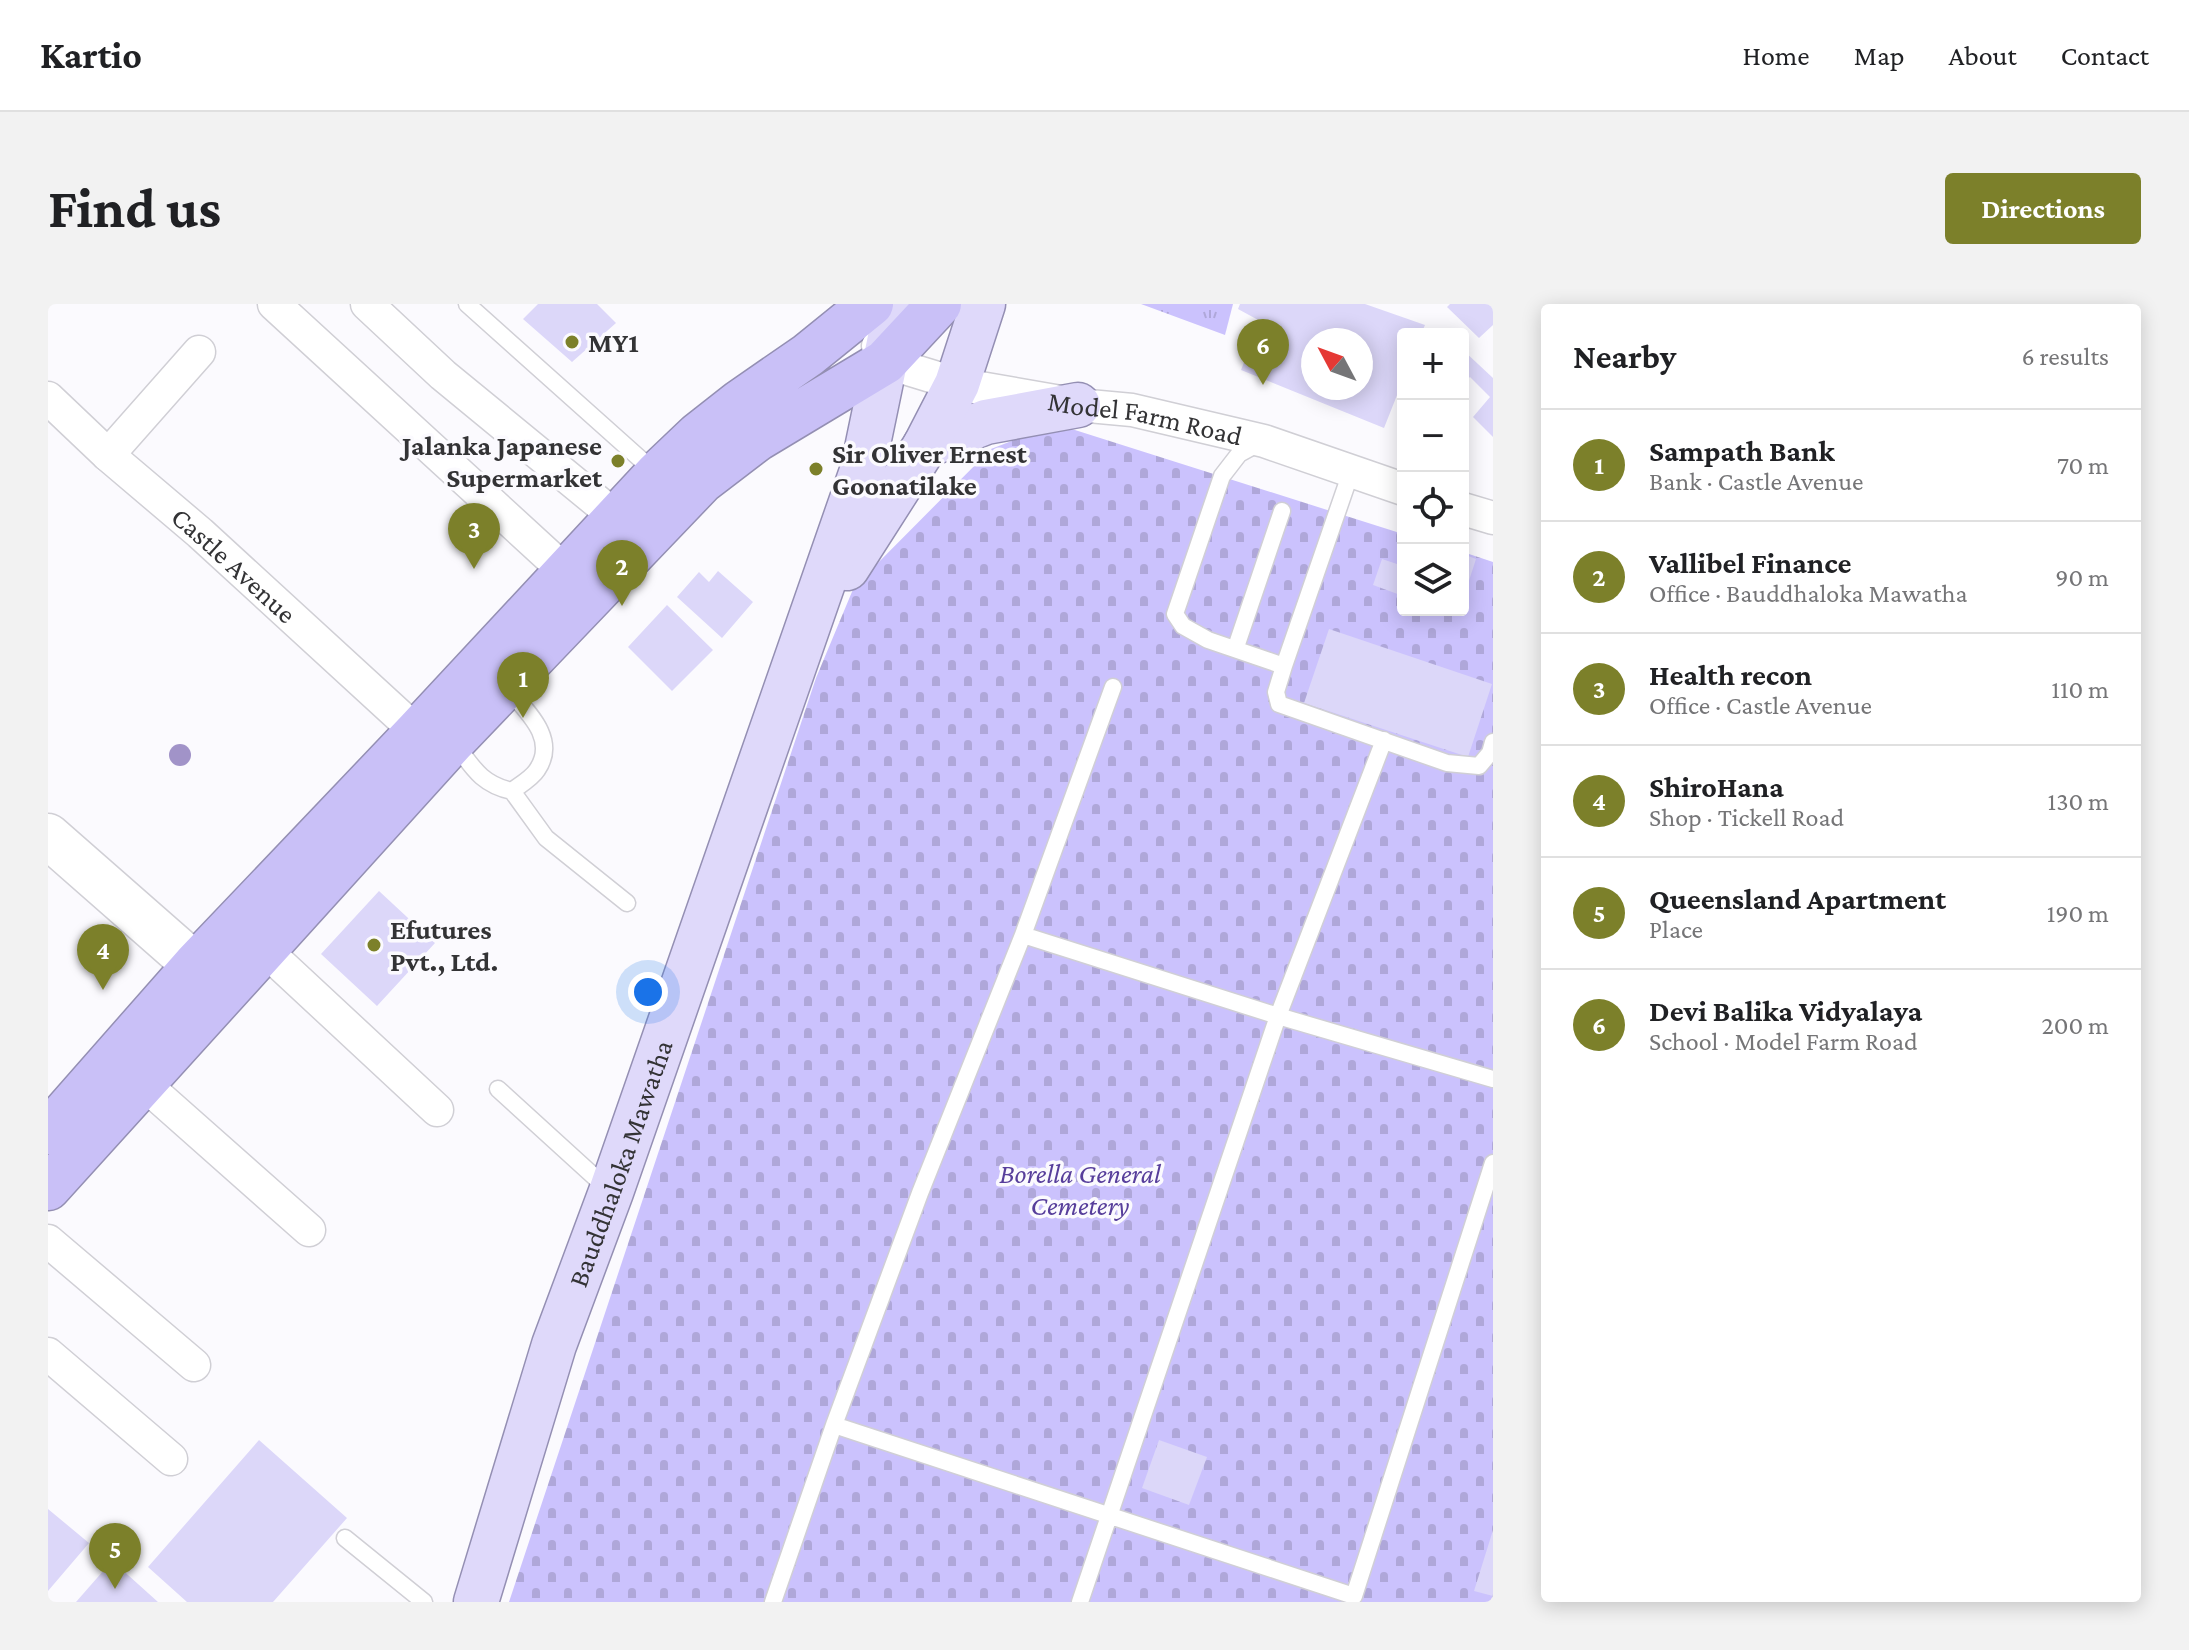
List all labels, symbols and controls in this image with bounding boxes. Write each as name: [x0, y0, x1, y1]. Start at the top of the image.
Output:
text: Kartio: [40, 34, 142, 76]
text: Home: [1743, 40, 1810, 71]
text: Map: [1854, 40, 1905, 71]
text: About: [1949, 40, 2017, 71]
text: Contact: [2061, 40, 2149, 71]
button: Directions: [1945, 173, 2141, 244]
text: Find us: [48, 177, 221, 239]
pin: 6: [1237, 319, 1289, 385]
place label: MY1: [588, 327, 639, 358]
north arrow: [1301, 328, 1373, 400]
map controls: [1397, 328, 1469, 616]
button: +: [1397, 328, 1469, 400]
marker: MY1: [563, 333, 581, 351]
text: Nearby: [1573, 338, 1676, 375]
text: 6 results: [2021, 342, 2109, 371]
street label: Model Farm Road: [1045, 385, 1246, 451]
button: −: [1397, 400, 1469, 472]
place label: Jalanka Japanese Supermarket: [399, 430, 603, 493]
text: Sampath Bank: [1649, 434, 1835, 467]
place label: Sir Oliver Ernest Goonatilake: [832, 438, 1028, 501]
text: 1: [1594, 451, 1604, 480]
text: 70 m: [2057, 451, 2109, 480]
marker: Jalanka Japanese Supermarket: [609, 452, 627, 470]
marker: Sir Oliver Ernest Goonatilake: [807, 460, 825, 478]
text: Bank · Castle Avenue: [1649, 467, 1863, 496]
button: locate: [1397, 472, 1469, 544]
street label: Castle Avenue: [165, 501, 302, 629]
pin: 3: [448, 503, 500, 569]
pin: 2: [596, 540, 648, 606]
button: layers: [1397, 544, 1469, 616]
text: Vallibel Finance: [1649, 546, 1851, 579]
text: 2: [1592, 563, 1606, 592]
text: 90 m: [2055, 563, 2109, 592]
text: Office · Bauddhaloka Mawatha: [1649, 579, 1968, 608]
pin: 1: [497, 652, 549, 718]
text: Health recon: [1649, 658, 1812, 691]
text: 3: [1593, 675, 1605, 704]
text: 110 m: [2051, 675, 2109, 704]
text: Office · Castle Avenue: [1649, 691, 1872, 720]
text: ShiroHana: [1649, 770, 1784, 803]
text: 4: [1592, 787, 1606, 816]
text: 130 m: [2048, 787, 2109, 816]
text: Shop · Tickell Road: [1649, 803, 1844, 832]
text: Queensland Apartment: [1649, 882, 1946, 915]
text: 5: [1593, 899, 1605, 928]
text: 190 m: [2047, 899, 2109, 928]
place label: Efutures Pvt., Ltd.: [390, 914, 498, 977]
text: Place: [1649, 915, 1703, 944]
pin: 4: [77, 924, 129, 990]
marker: Efutures Pvt., Ltd.: [365, 936, 383, 954]
your location: [628, 972, 668, 1012]
text: Devi Balika Vidyalaya: [1649, 994, 1922, 1027]
text: 6: [1592, 1011, 1606, 1040]
text: 200 m: [2041, 1011, 2109, 1040]
text: School · Model Farm Road: [1649, 1027, 1918, 1056]
street label: Bauddhaloka Mawatha: [562, 1036, 679, 1291]
park label: Borella General Cemetery: [999, 1158, 1162, 1221]
pin: 5: [89, 1523, 141, 1589]

